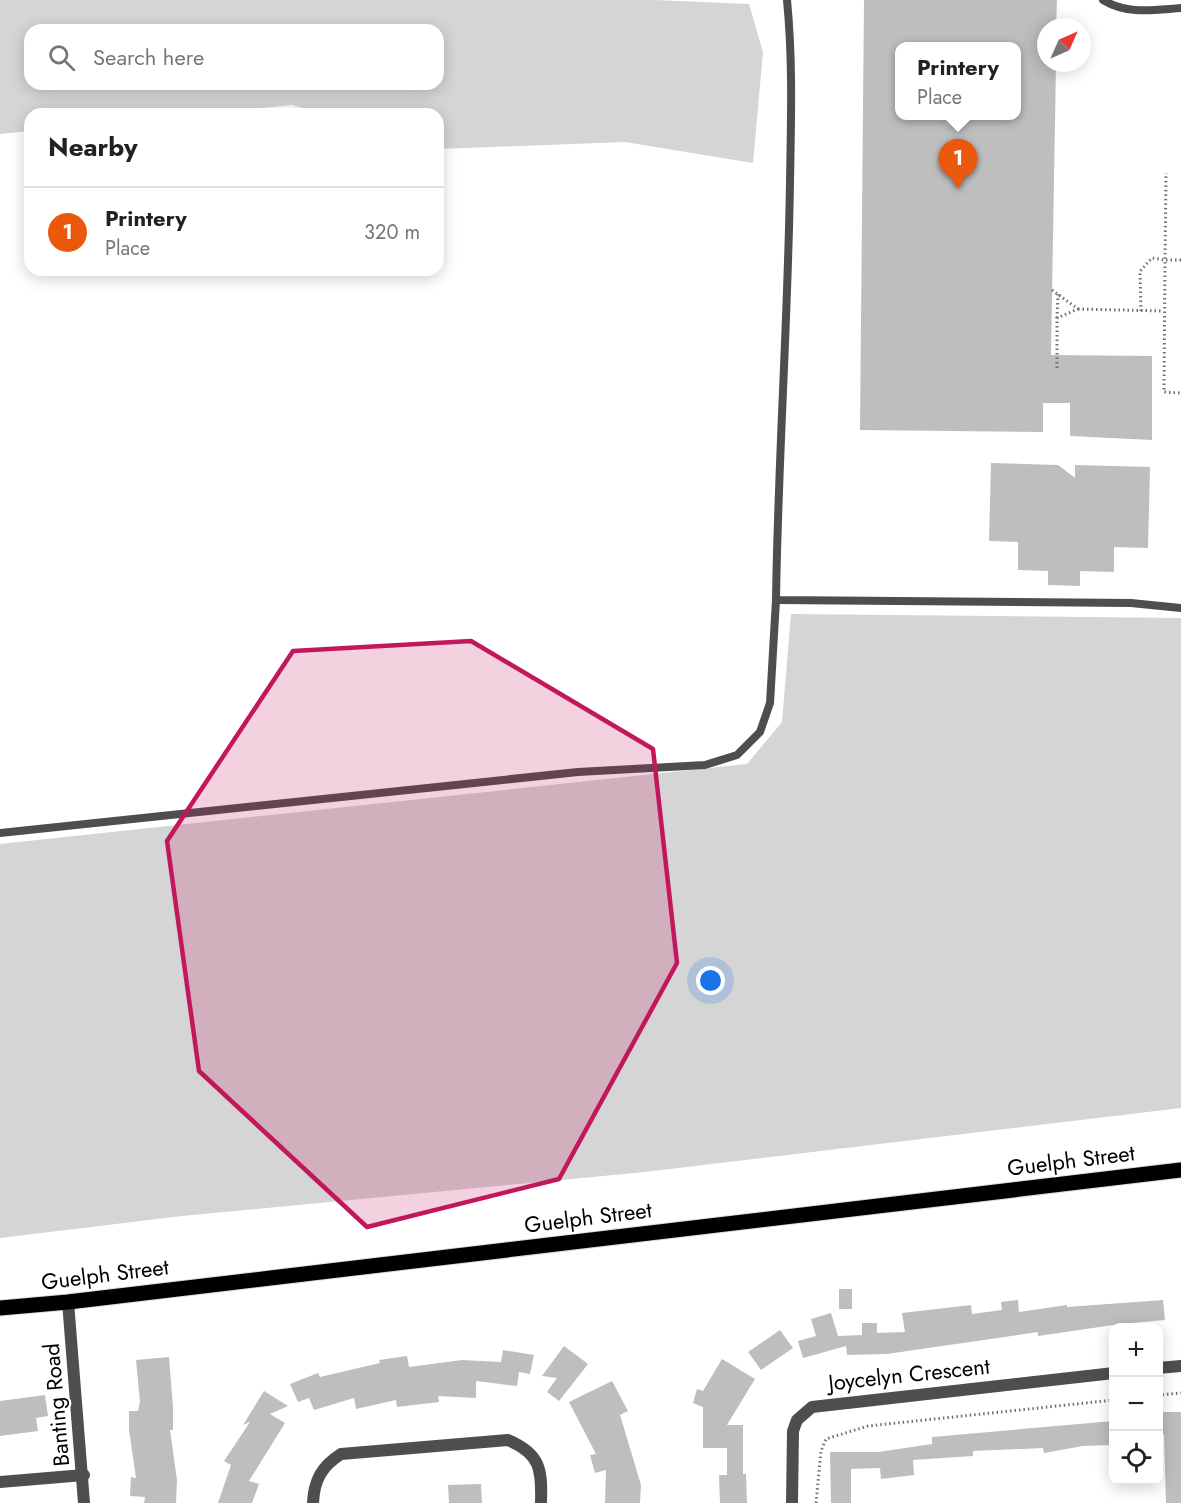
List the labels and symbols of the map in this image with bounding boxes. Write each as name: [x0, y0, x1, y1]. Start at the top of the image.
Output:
north arrow: [1037, 18, 1091, 72]
pin: 1: [938, 140, 978, 189]
your location: [696, 966, 725, 995]
street label: Guelph Street: [1005, 1136, 1137, 1184]
street label: Guelph Street: [522, 1193, 654, 1241]
street label: Guelph Street: [39, 1250, 171, 1298]
street label: Banting Road: [35, 1342, 77, 1468]
street label: Joycelyn Crescent: [824, 1350, 992, 1399]

